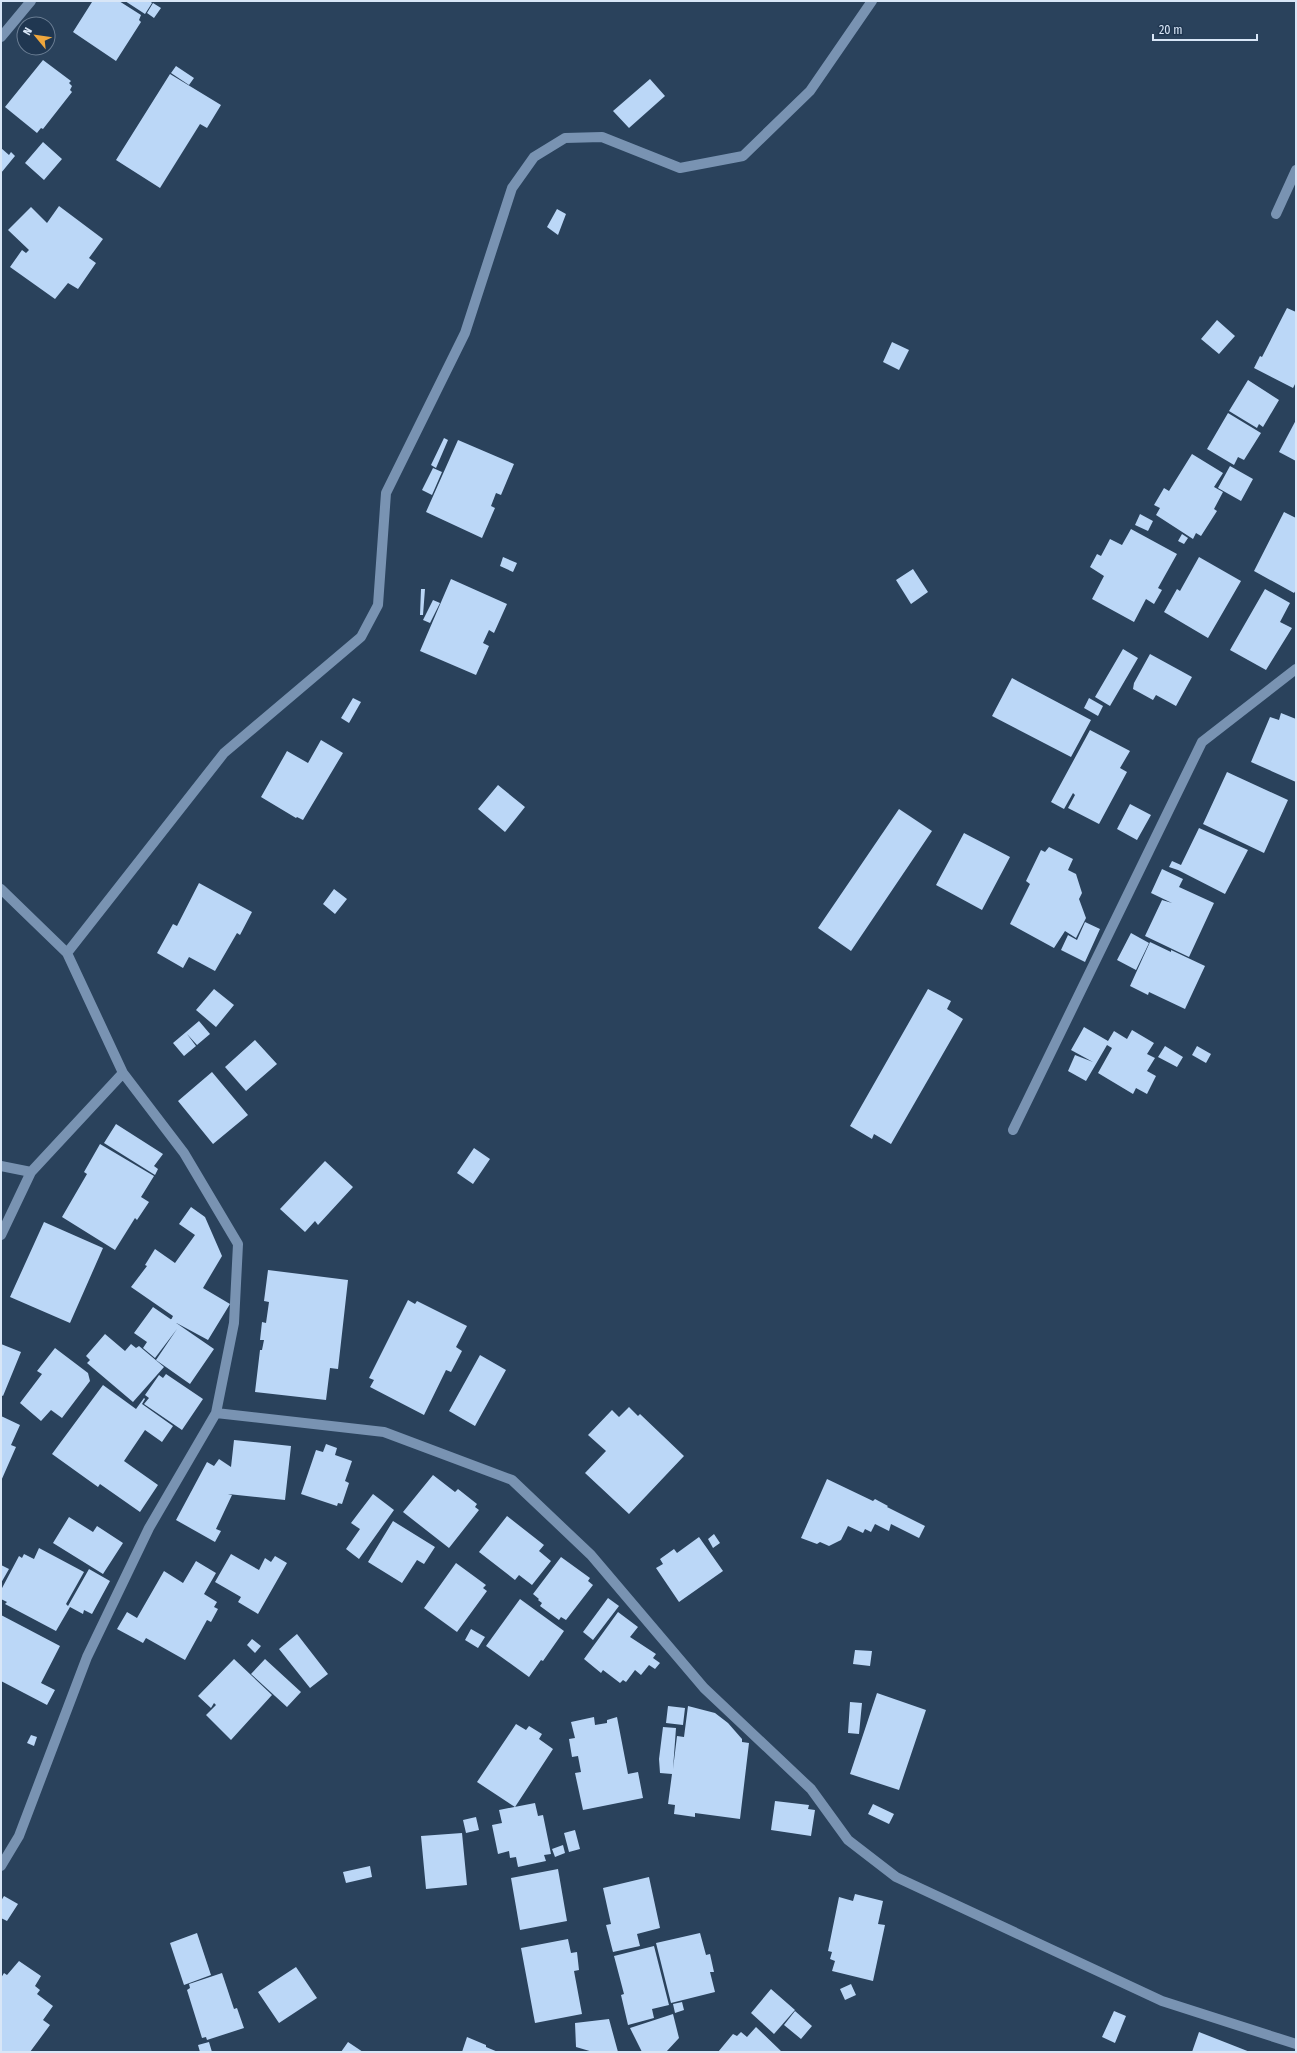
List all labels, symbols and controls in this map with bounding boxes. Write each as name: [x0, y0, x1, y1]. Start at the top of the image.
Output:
north arrow: [16, 16, 56, 56]
scale bar: [1153, 16, 1257, 42]
text: 20 m: [1159, 23, 1183, 37]
text: N: [20, 25, 35, 37]

